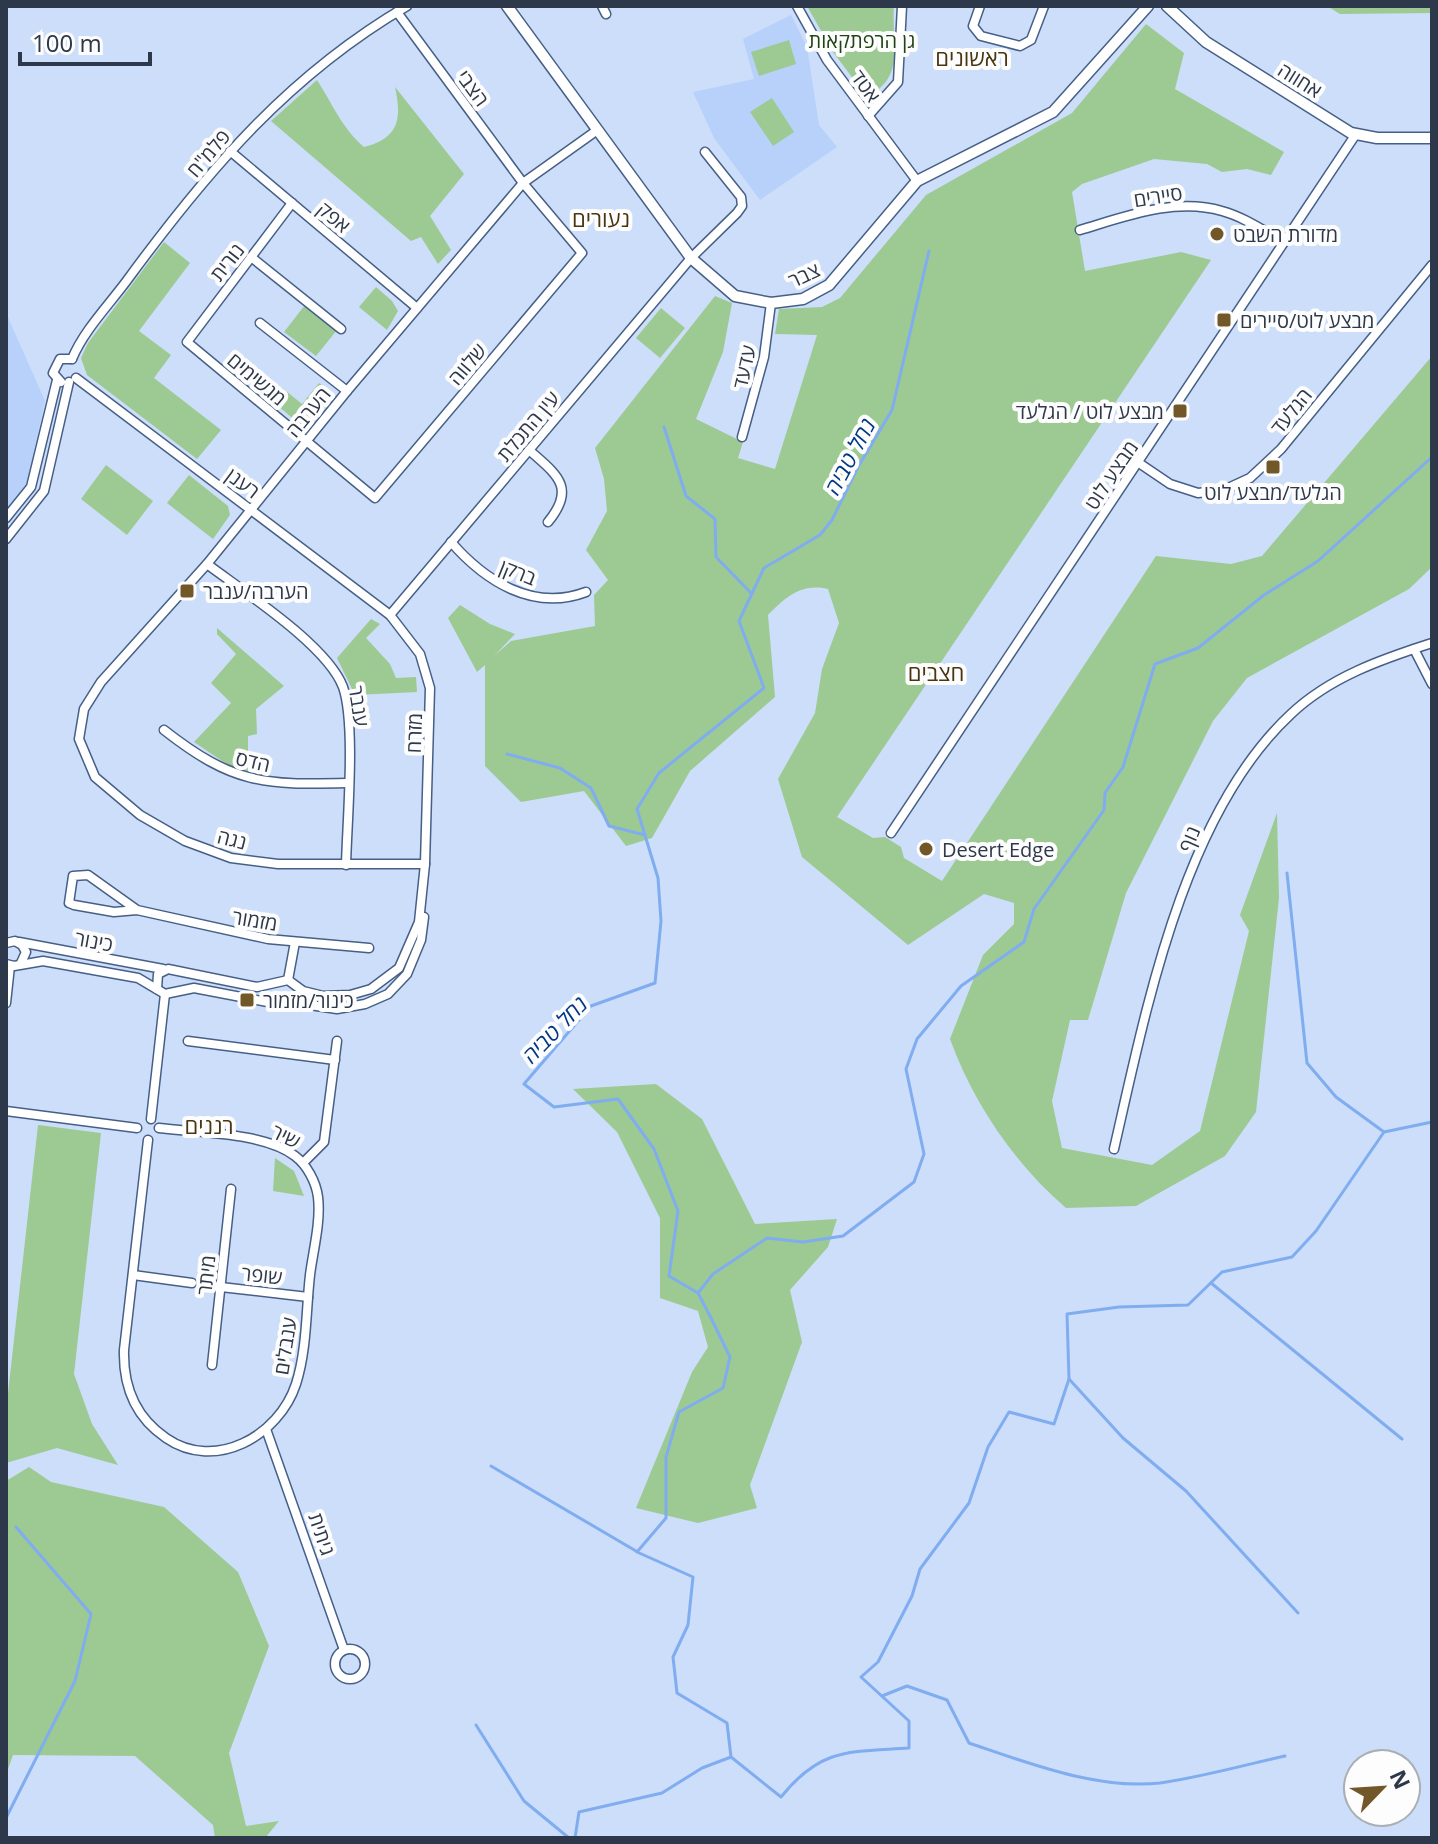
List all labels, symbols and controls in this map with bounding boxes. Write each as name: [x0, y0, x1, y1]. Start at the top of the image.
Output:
scale bar: [20, 16, 150, 66]
text: 100 m: [32, 26, 102, 59]
park label: גן הרפתקאות: [809, 27, 915, 54]
district label: ראשונים: [935, 42, 1009, 72]
street label: אחווה: [1273, 56, 1327, 104]
street label: הצבי: [451, 64, 495, 112]
street label: אטד: [845, 64, 887, 108]
street label: פלמ"ח: [180, 123, 236, 183]
street label: סיירים: [1132, 179, 1184, 213]
street label: אפק: [312, 195, 356, 239]
district label: נעורים: [572, 203, 630, 233]
place label: מדורת השבט: [1233, 221, 1338, 248]
marker: מדורת השבט: [1208, 225, 1226, 243]
street label: נורית: [204, 237, 250, 287]
street label: צבר: [784, 256, 824, 294]
place label: מבצע לוט/סיירים: [1240, 307, 1374, 334]
marker: מבצע לוט/סיירים: [1215, 311, 1233, 329]
street label: שלווה: [442, 337, 492, 391]
street label: עדעד: [726, 342, 762, 391]
street label: מגשימים: [222, 346, 292, 412]
street label: הערבה: [279, 381, 337, 443]
street label: הגלעד: [1264, 382, 1318, 440]
street label: עין התכלת: [491, 385, 566, 467]
place label: מבצע לוט / הגלעד: [1016, 398, 1164, 425]
marker: מבצע לוט / הגלעד: [1171, 402, 1189, 420]
water label: נחל טביה: [816, 413, 882, 499]
street label: מבצע לוט: [1078, 435, 1144, 515]
marker: הגלעד/מבצע לוט: [1264, 458, 1282, 476]
street label: רענן: [221, 462, 265, 504]
place label: הגלעד/מבצע לוט: [1204, 479, 1342, 506]
street label: ברקן: [496, 552, 541, 592]
place label: הערבה/ענבר: [203, 578, 309, 605]
marker: הערבה/ענבר: [178, 582, 196, 600]
district label: חצבים: [908, 657, 964, 687]
street label: ענבר: [342, 684, 376, 728]
street label: מזרח: [400, 712, 428, 754]
street label: הדס: [233, 744, 273, 778]
street label: נגה: [215, 822, 249, 856]
street label: נוף: [1172, 822, 1206, 856]
place label: Desert Edge: [942, 836, 1054, 863]
marker: Desert Edge: [917, 840, 935, 858]
street label: מזמור: [231, 903, 279, 937]
street label: כינור: [73, 924, 115, 958]
place label: כינור/מזמור: [263, 987, 354, 1014]
water label: נחל טביה: [515, 989, 593, 1069]
marker: כינור/מזמור: [238, 991, 256, 1009]
district label: רננים: [185, 1110, 233, 1140]
street label: שיר: [267, 1118, 305, 1154]
street label: מיתר: [190, 1254, 222, 1296]
street label: שופר: [240, 1259, 284, 1291]
street label: ענבלים: [267, 1315, 303, 1377]
street label: גיתית: [302, 1509, 342, 1559]
north arrow: [1342, 1748, 1422, 1828]
text: N: [1384, 1765, 1418, 1794]

